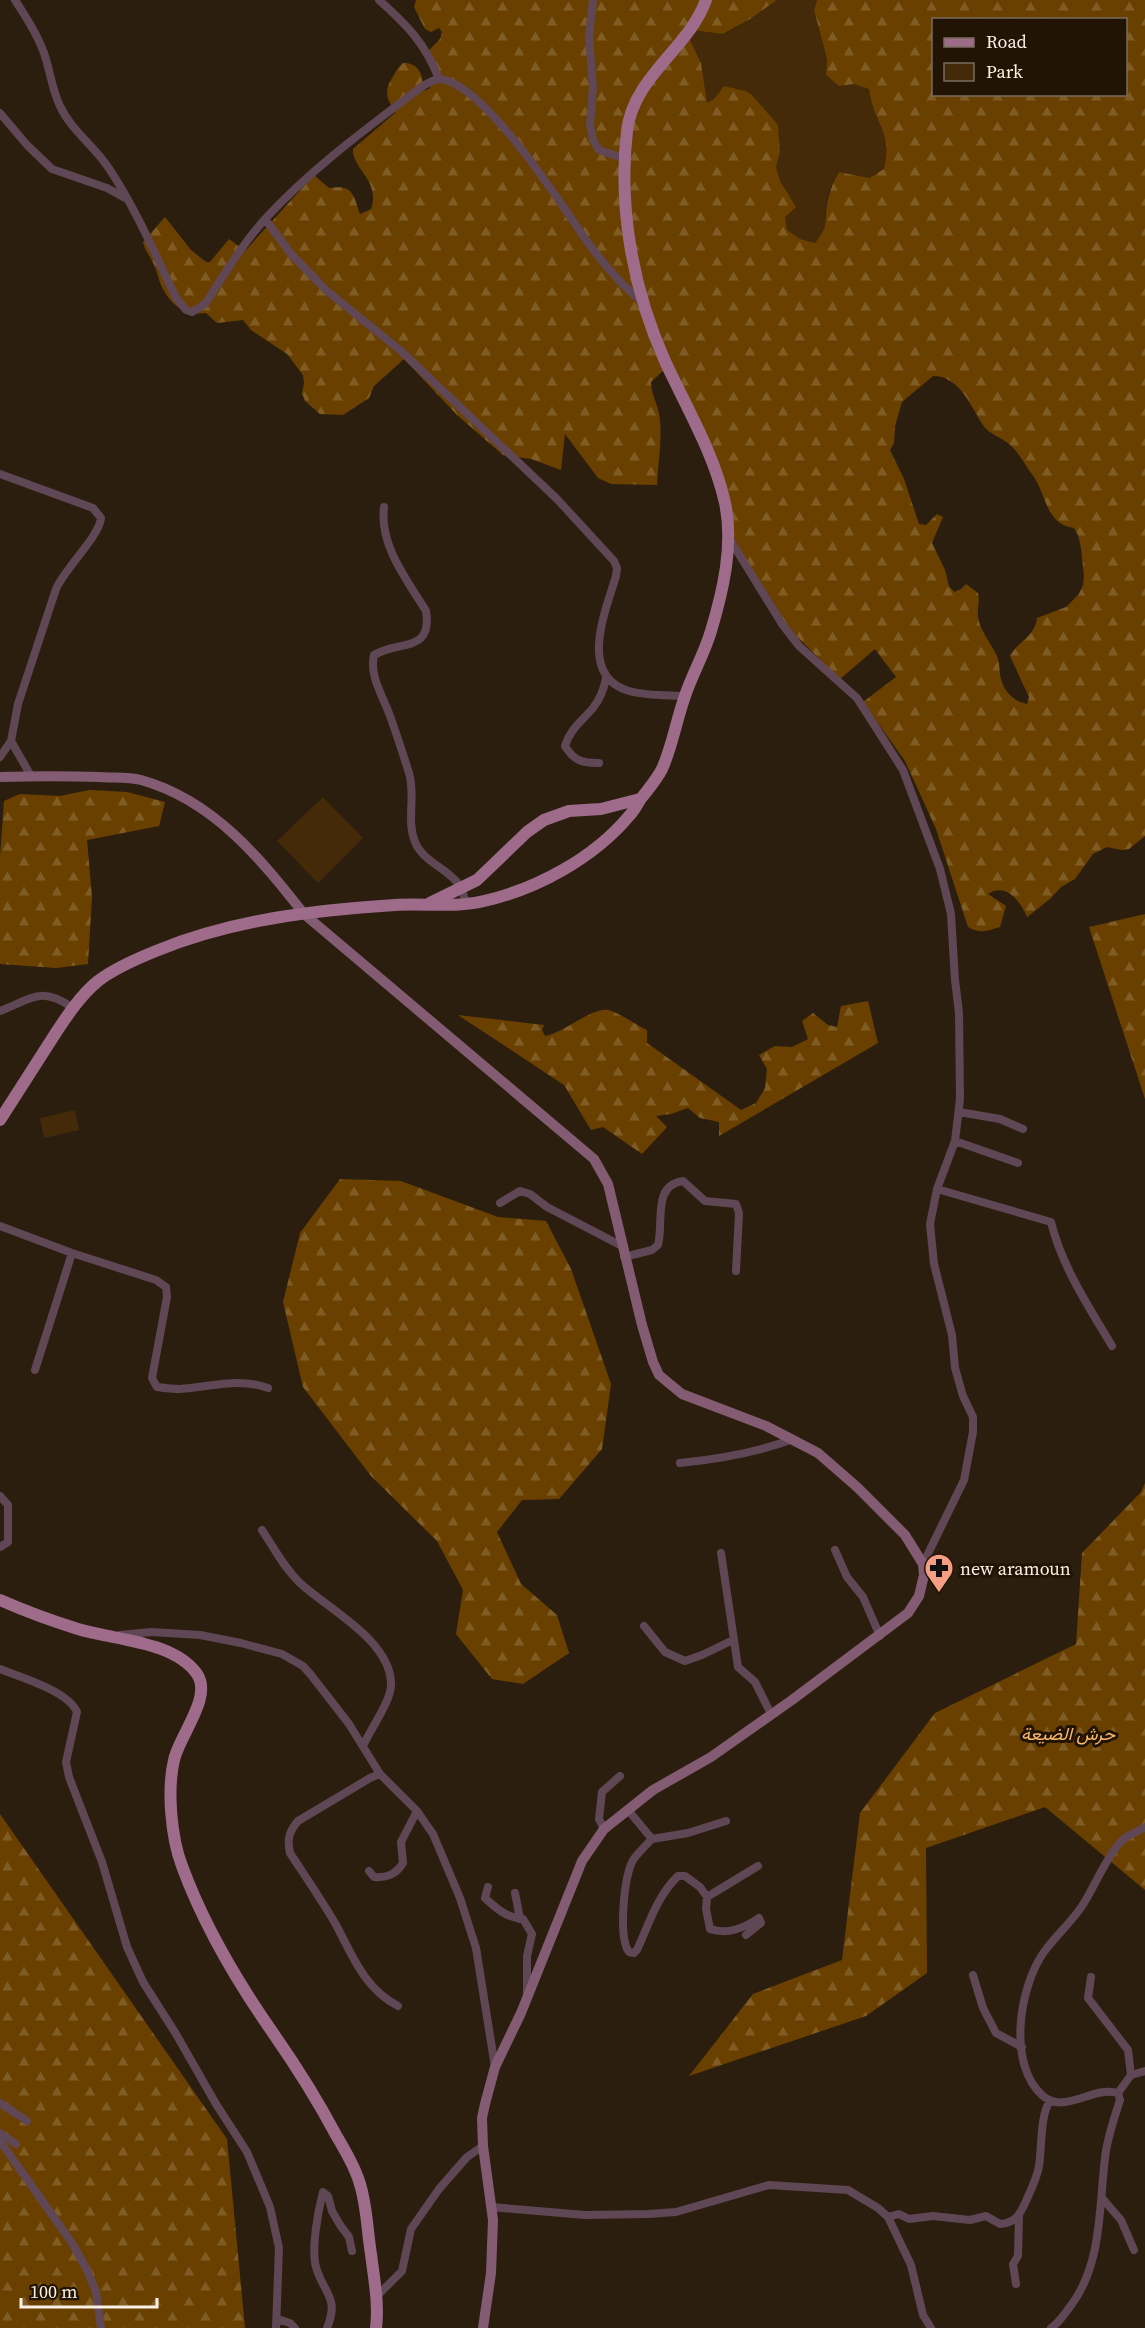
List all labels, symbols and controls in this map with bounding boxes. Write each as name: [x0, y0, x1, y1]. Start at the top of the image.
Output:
legend: [932, 18, 1127, 96]
text: Road: [986, 29, 1027, 54]
text: Park: [986, 59, 1023, 84]
pharmacy icon: new aramoun: [923, 1552, 955, 1594]
place label: new aramoun: [960, 1556, 1071, 1581]
park label: حرش الضيعة: [1021, 1721, 1116, 1746]
scale bar: [21, 2271, 158, 2309]
text: 100 m: [30, 2279, 77, 2304]

